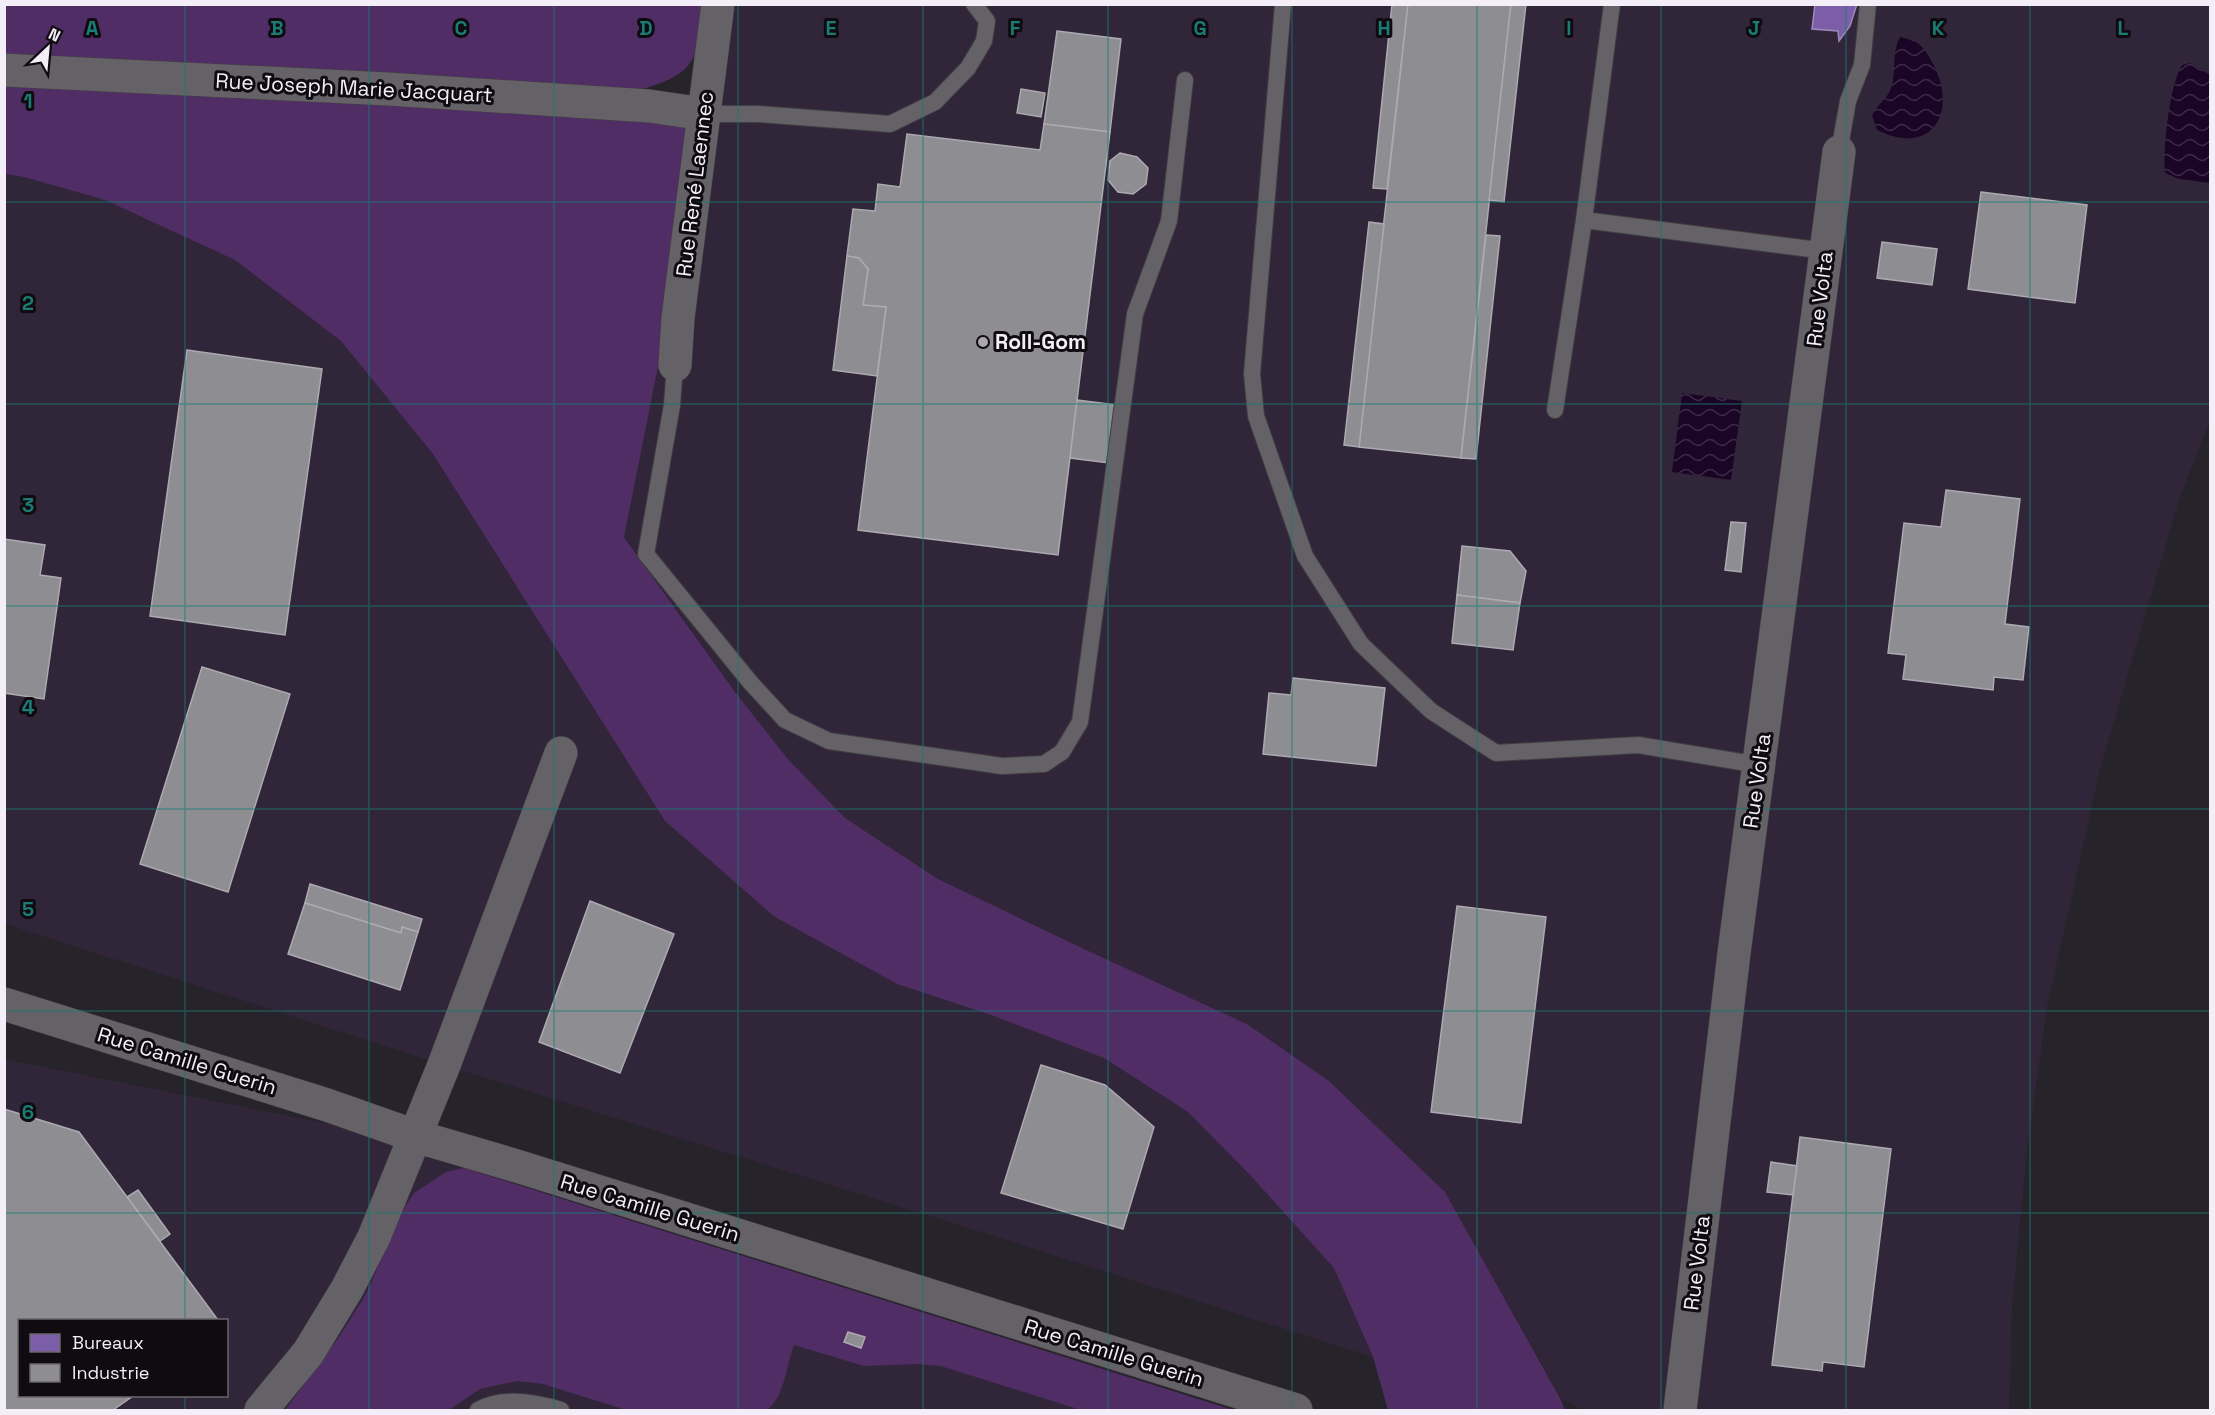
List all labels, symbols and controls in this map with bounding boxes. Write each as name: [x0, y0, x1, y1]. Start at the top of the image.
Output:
text: A: [86, 15, 99, 41]
text: B: [270, 15, 284, 41]
text: C: [455, 15, 468, 41]
text: D: [639, 15, 653, 41]
text: E: [825, 15, 837, 41]
text: F: [1010, 15, 1021, 41]
text: G: [1193, 15, 1207, 41]
text: H: [1377, 15, 1391, 41]
text: I: [1566, 15, 1572, 41]
text: J: [1748, 15, 1760, 41]
text: K: [1932, 15, 1945, 41]
text: L: [2118, 15, 2129, 41]
north arrow: [18, 18, 78, 78]
text: N: [45, 23, 64, 47]
street label: Rue Joseph Marie Jacquart: [215, 67, 493, 108]
text: 1: [23, 88, 33, 114]
street label: Rue René Laennec: [670, 90, 719, 278]
street label: Rue Volta: [1800, 250, 1839, 348]
text: 2: [22, 290, 34, 316]
place label: Roll-Gom: [995, 328, 1086, 355]
marker: Roll-Gom: [976, 335, 990, 349]
text: 3: [22, 492, 34, 518]
text: 4: [22, 694, 35, 720]
street label: Rue Volta: [1736, 732, 1777, 830]
text: 5: [22, 896, 34, 922]
street label: Rue Camille Guerin: [94, 1020, 280, 1101]
text: 6: [22, 1099, 34, 1125]
street label: Rue Camille Guerin: [557, 1167, 743, 1248]
street label: Rue Volta: [1677, 1214, 1716, 1312]
street label: Rue Camille Guerin: [1021, 1312, 1207, 1393]
legend: [18, 1319, 228, 1397]
text: Bureaux: [72, 1331, 144, 1354]
text: Industrie: [72, 1361, 149, 1384]

